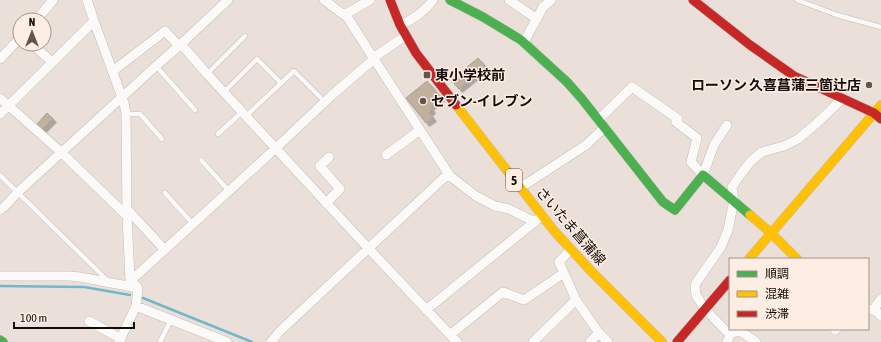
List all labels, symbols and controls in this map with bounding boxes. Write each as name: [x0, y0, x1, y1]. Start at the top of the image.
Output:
north arrow: [12, 12, 52, 52]
text: N: [29, 16, 35, 28]
place label: 東小学校前: [435, 67, 505, 83]
marker: 東小学校前: [422, 70, 432, 80]
place label: ローソン 久喜菖蒲三箇辻店: [691, 77, 861, 93]
marker: ローソン 久喜菖蒲三箇辻店: [864, 80, 874, 90]
place label: セブン-イレブン: [431, 93, 533, 109]
marker: セブン-イレブン: [418, 96, 428, 106]
road number: 5: [506, 169, 522, 191]
street label: さいたま菖蒲線: [533, 184, 609, 268]
legend: [729, 258, 869, 330]
text: 順調: [765, 267, 789, 281]
text: 混雑: [765, 287, 789, 301]
scale bar: [14, 304, 134, 330]
text: 渋滞: [765, 307, 789, 321]
text: 100 m: [20, 311, 47, 325]

